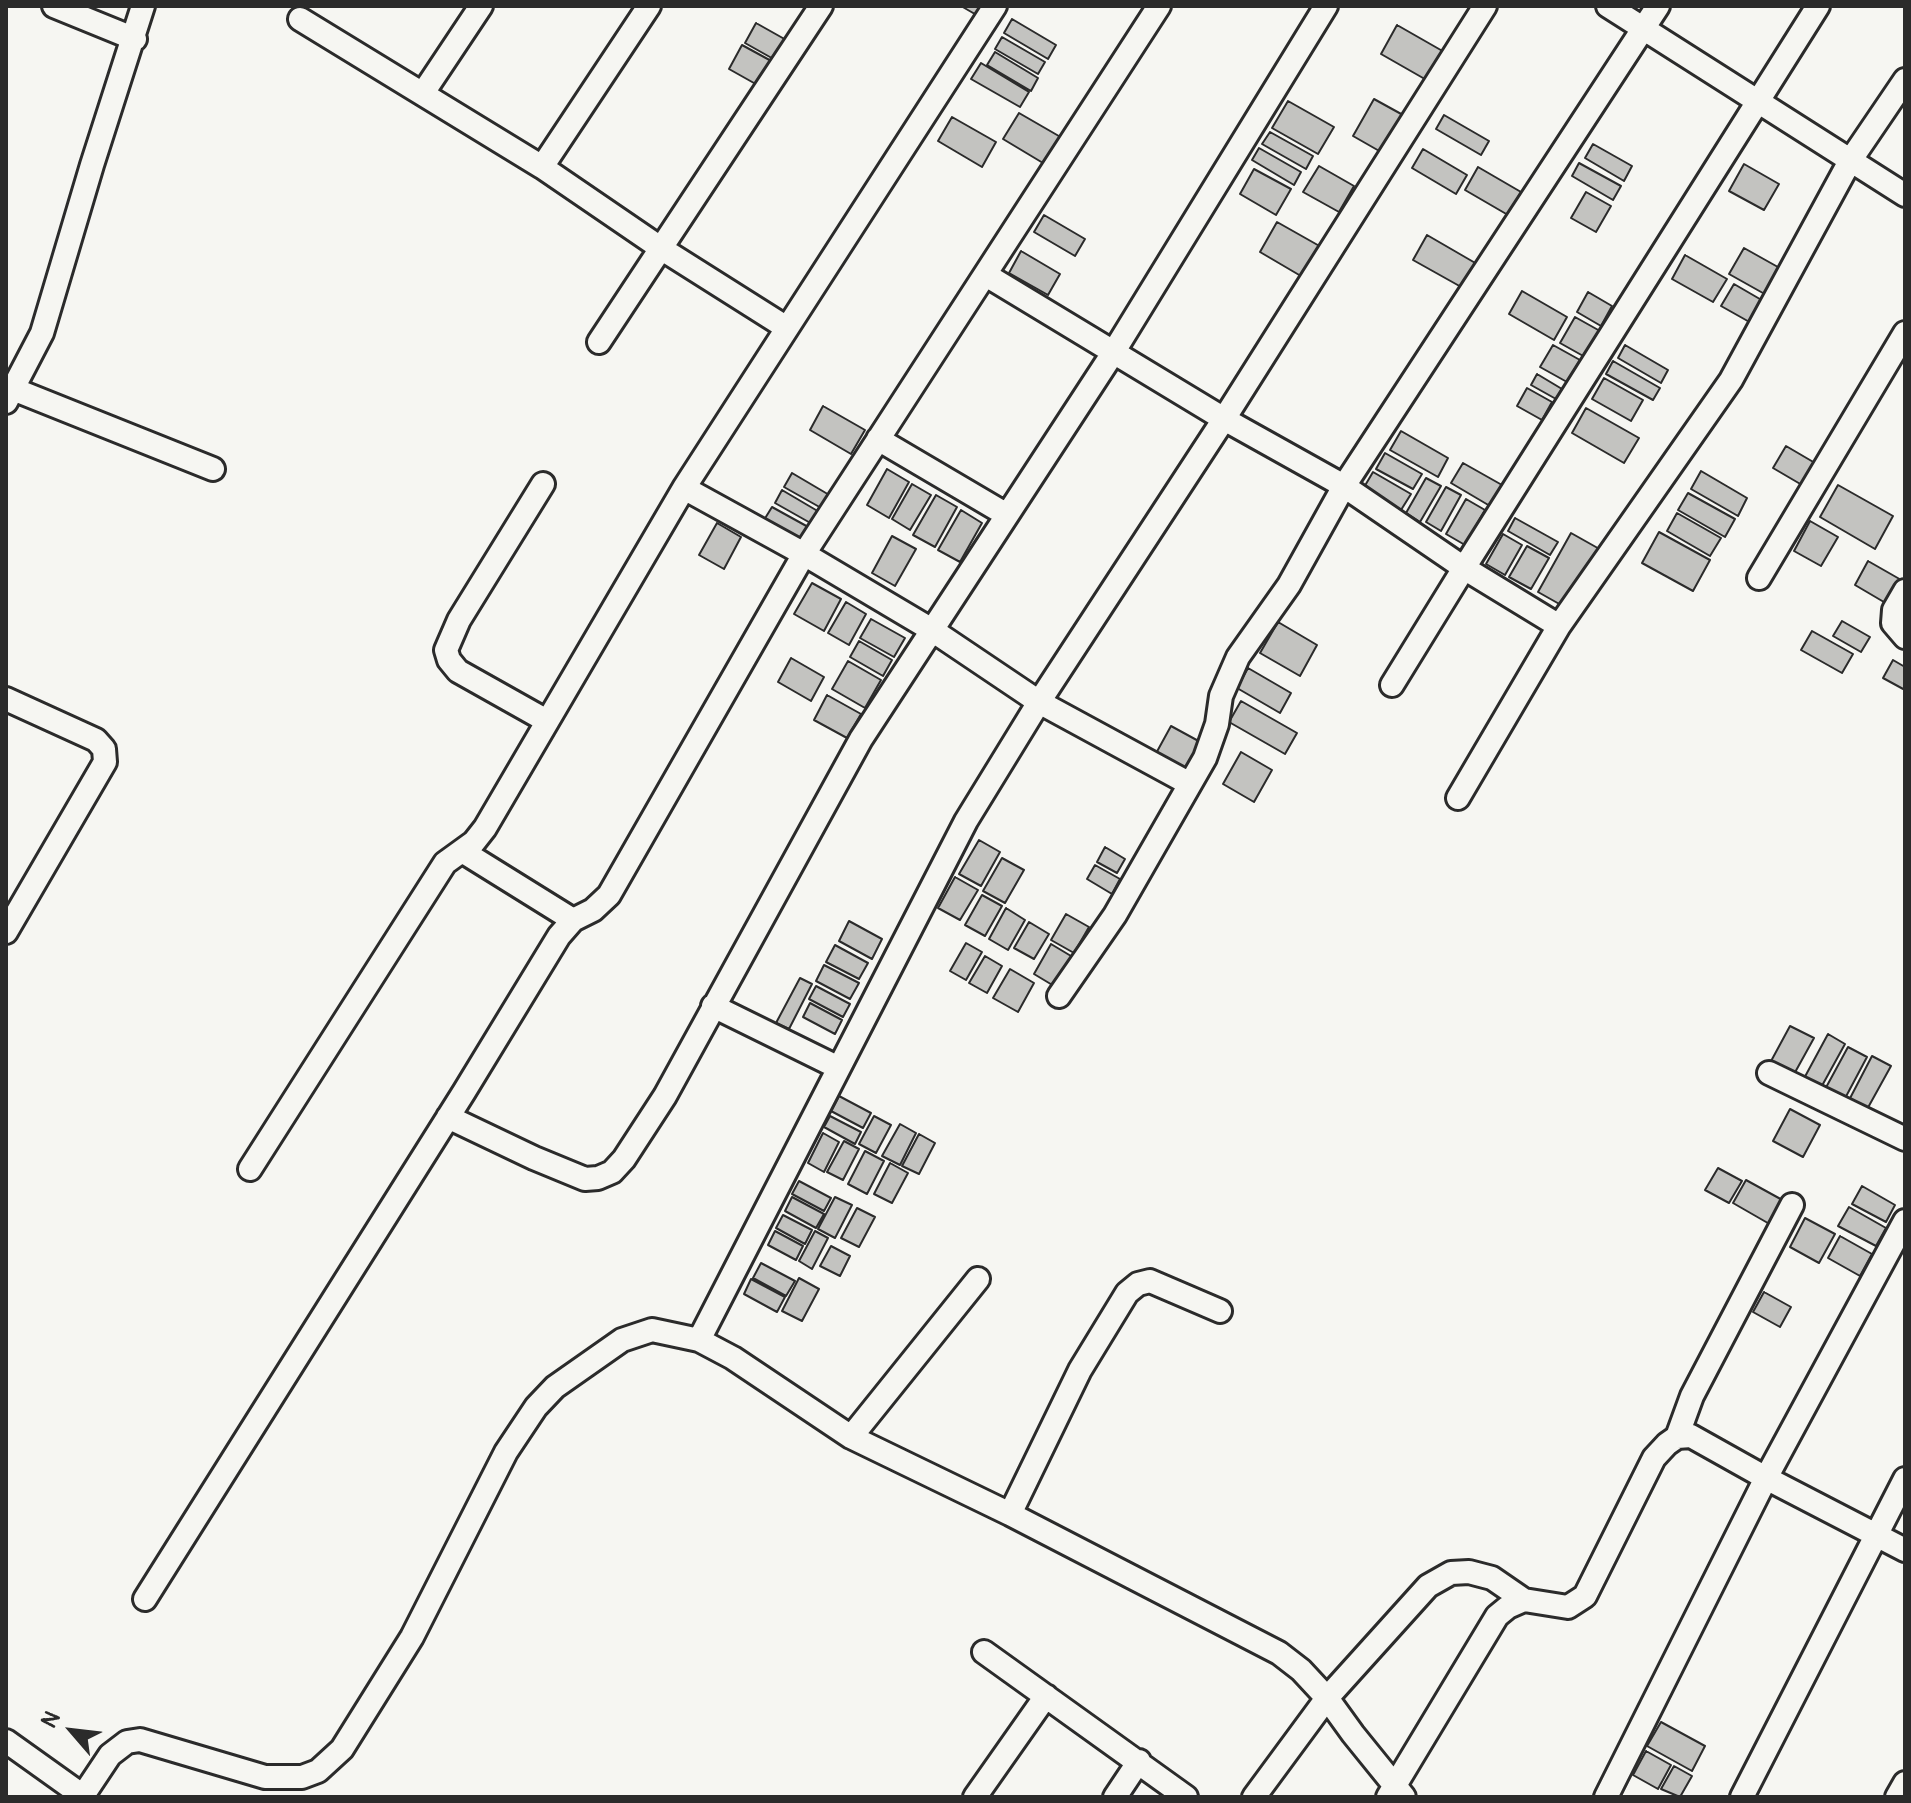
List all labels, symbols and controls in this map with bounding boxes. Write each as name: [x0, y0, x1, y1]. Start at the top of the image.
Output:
north arrow: [32, 1691, 112, 1771]
text: N: [35, 1707, 67, 1733]

